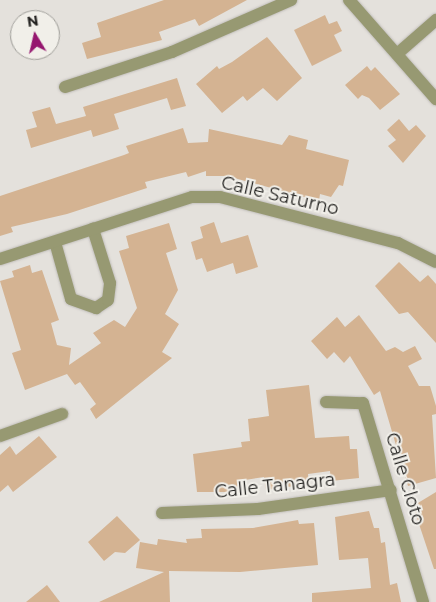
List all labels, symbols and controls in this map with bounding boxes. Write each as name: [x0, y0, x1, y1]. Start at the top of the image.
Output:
north arrow: [10, 10, 60, 60]
text: N: [26, 11, 40, 31]
street label: Calle Saturno: [219, 172, 341, 220]
street label: Calle Cloto: [381, 430, 429, 528]
street label: Calle Tanagra: [214, 469, 336, 503]

